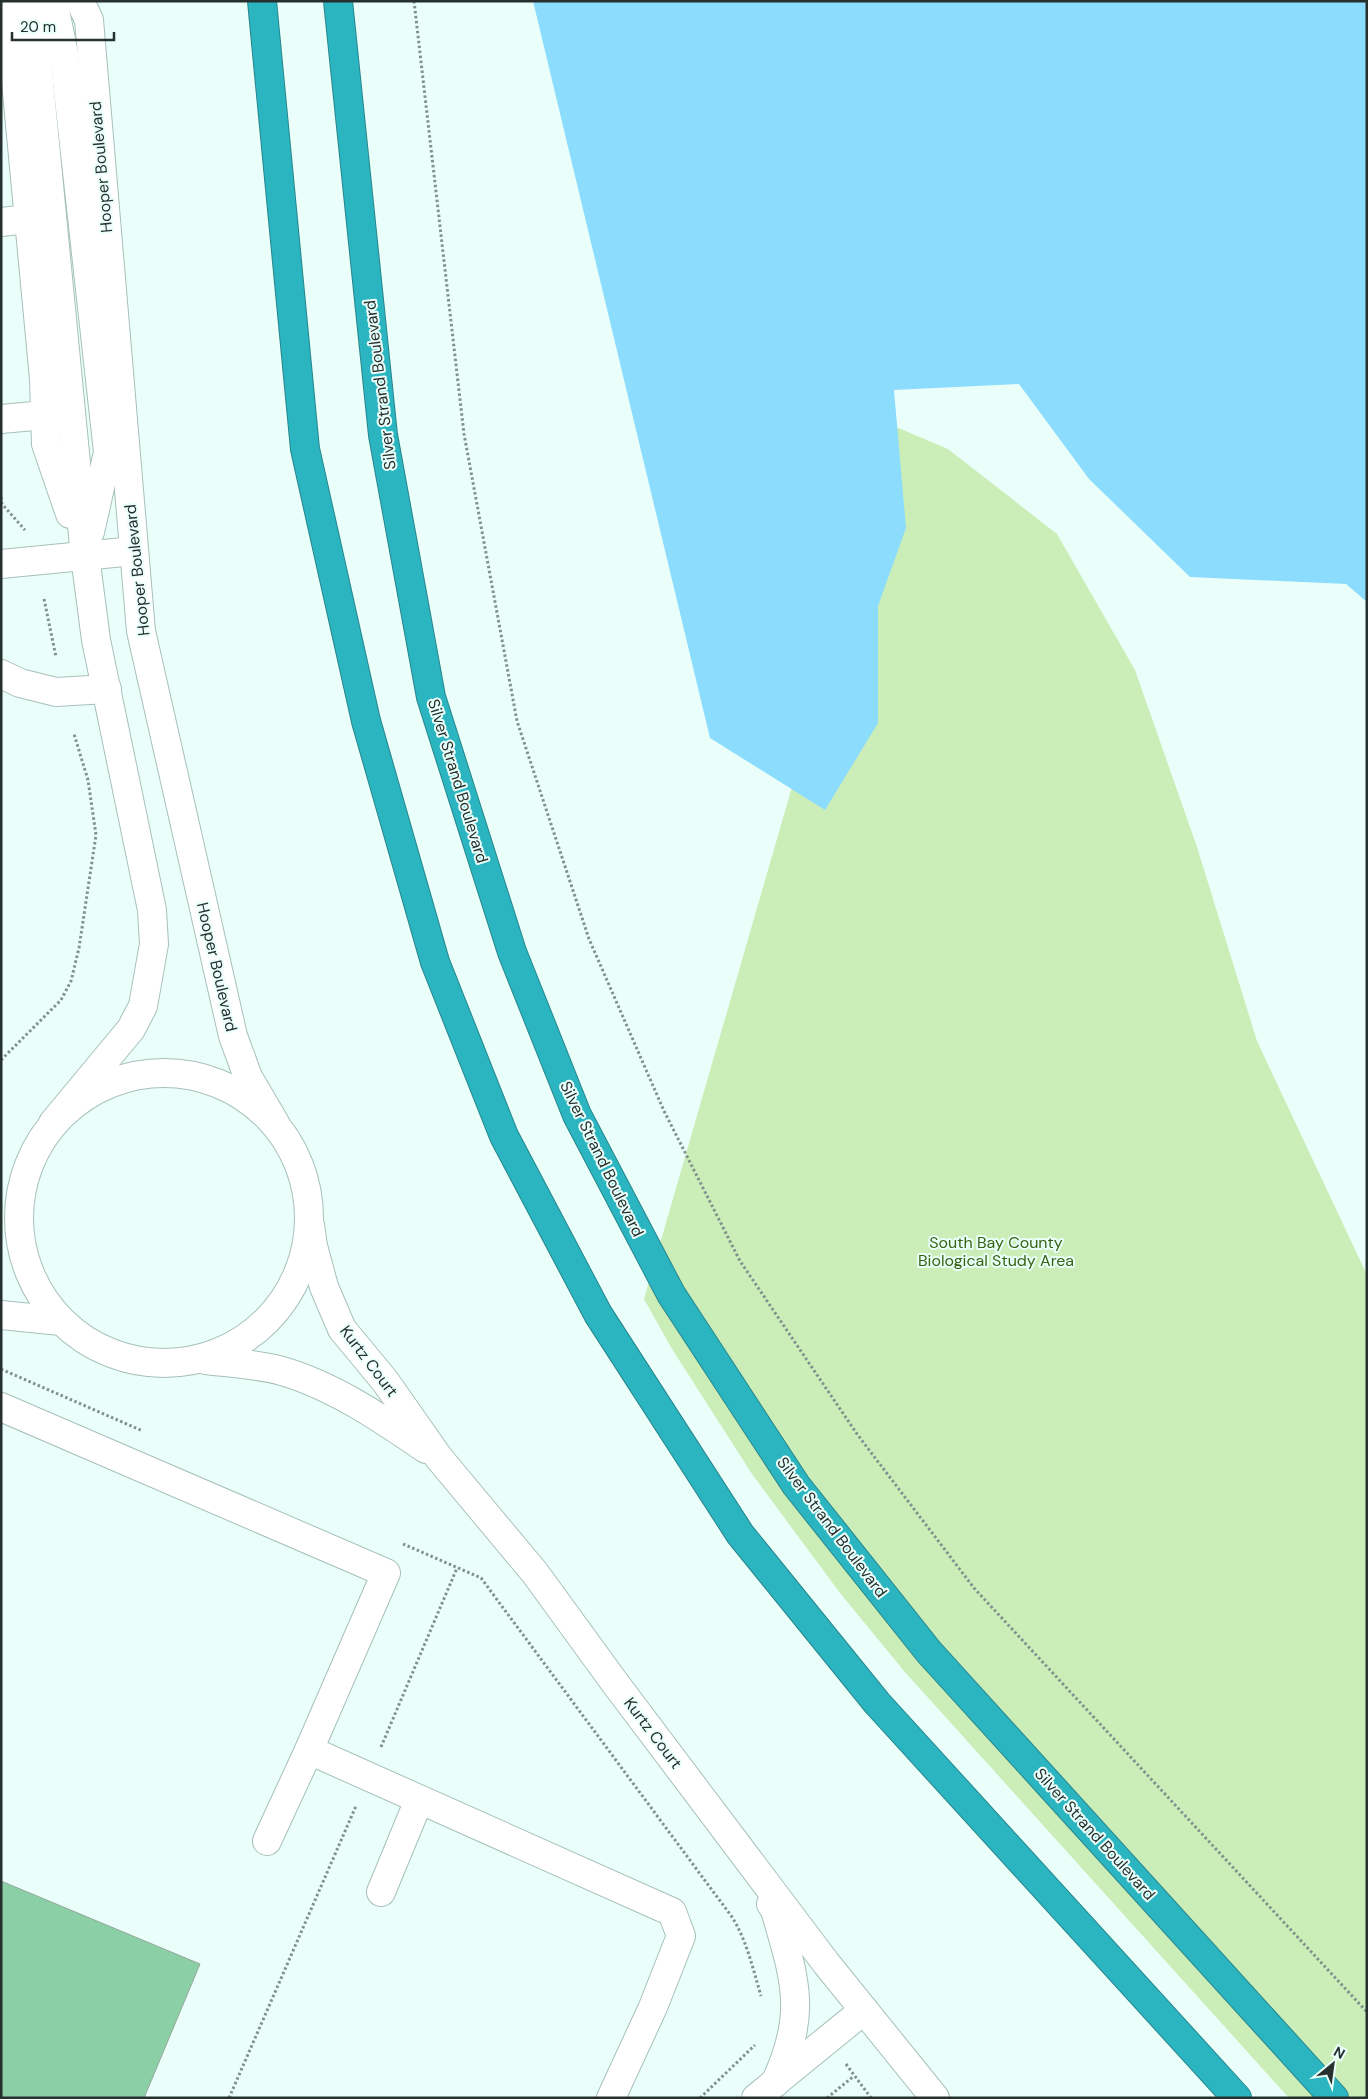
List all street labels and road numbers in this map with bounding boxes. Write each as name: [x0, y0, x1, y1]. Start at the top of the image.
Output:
street label: Hooper Boulevard: [85, 100, 117, 234]
street label: Silver Strand Boulevard: [359, 299, 401, 471]
street label: Hooper Boulevard: [120, 503, 154, 637]
street label: Silver Strand Boulevard: [423, 696, 493, 866]
street label: Hooper Boulevard: [192, 900, 242, 1034]
street label: Silver Strand Boulevard: [555, 1078, 649, 1240]
street label: Kurtz Court: [335, 1321, 403, 1401]
street label: Silver Strand Boulevard: [772, 1453, 892, 1601]
street label: Kurtz Court: [619, 1693, 687, 1773]
street label: Silver Strand Boulevard: [1030, 1764, 1160, 1904]

